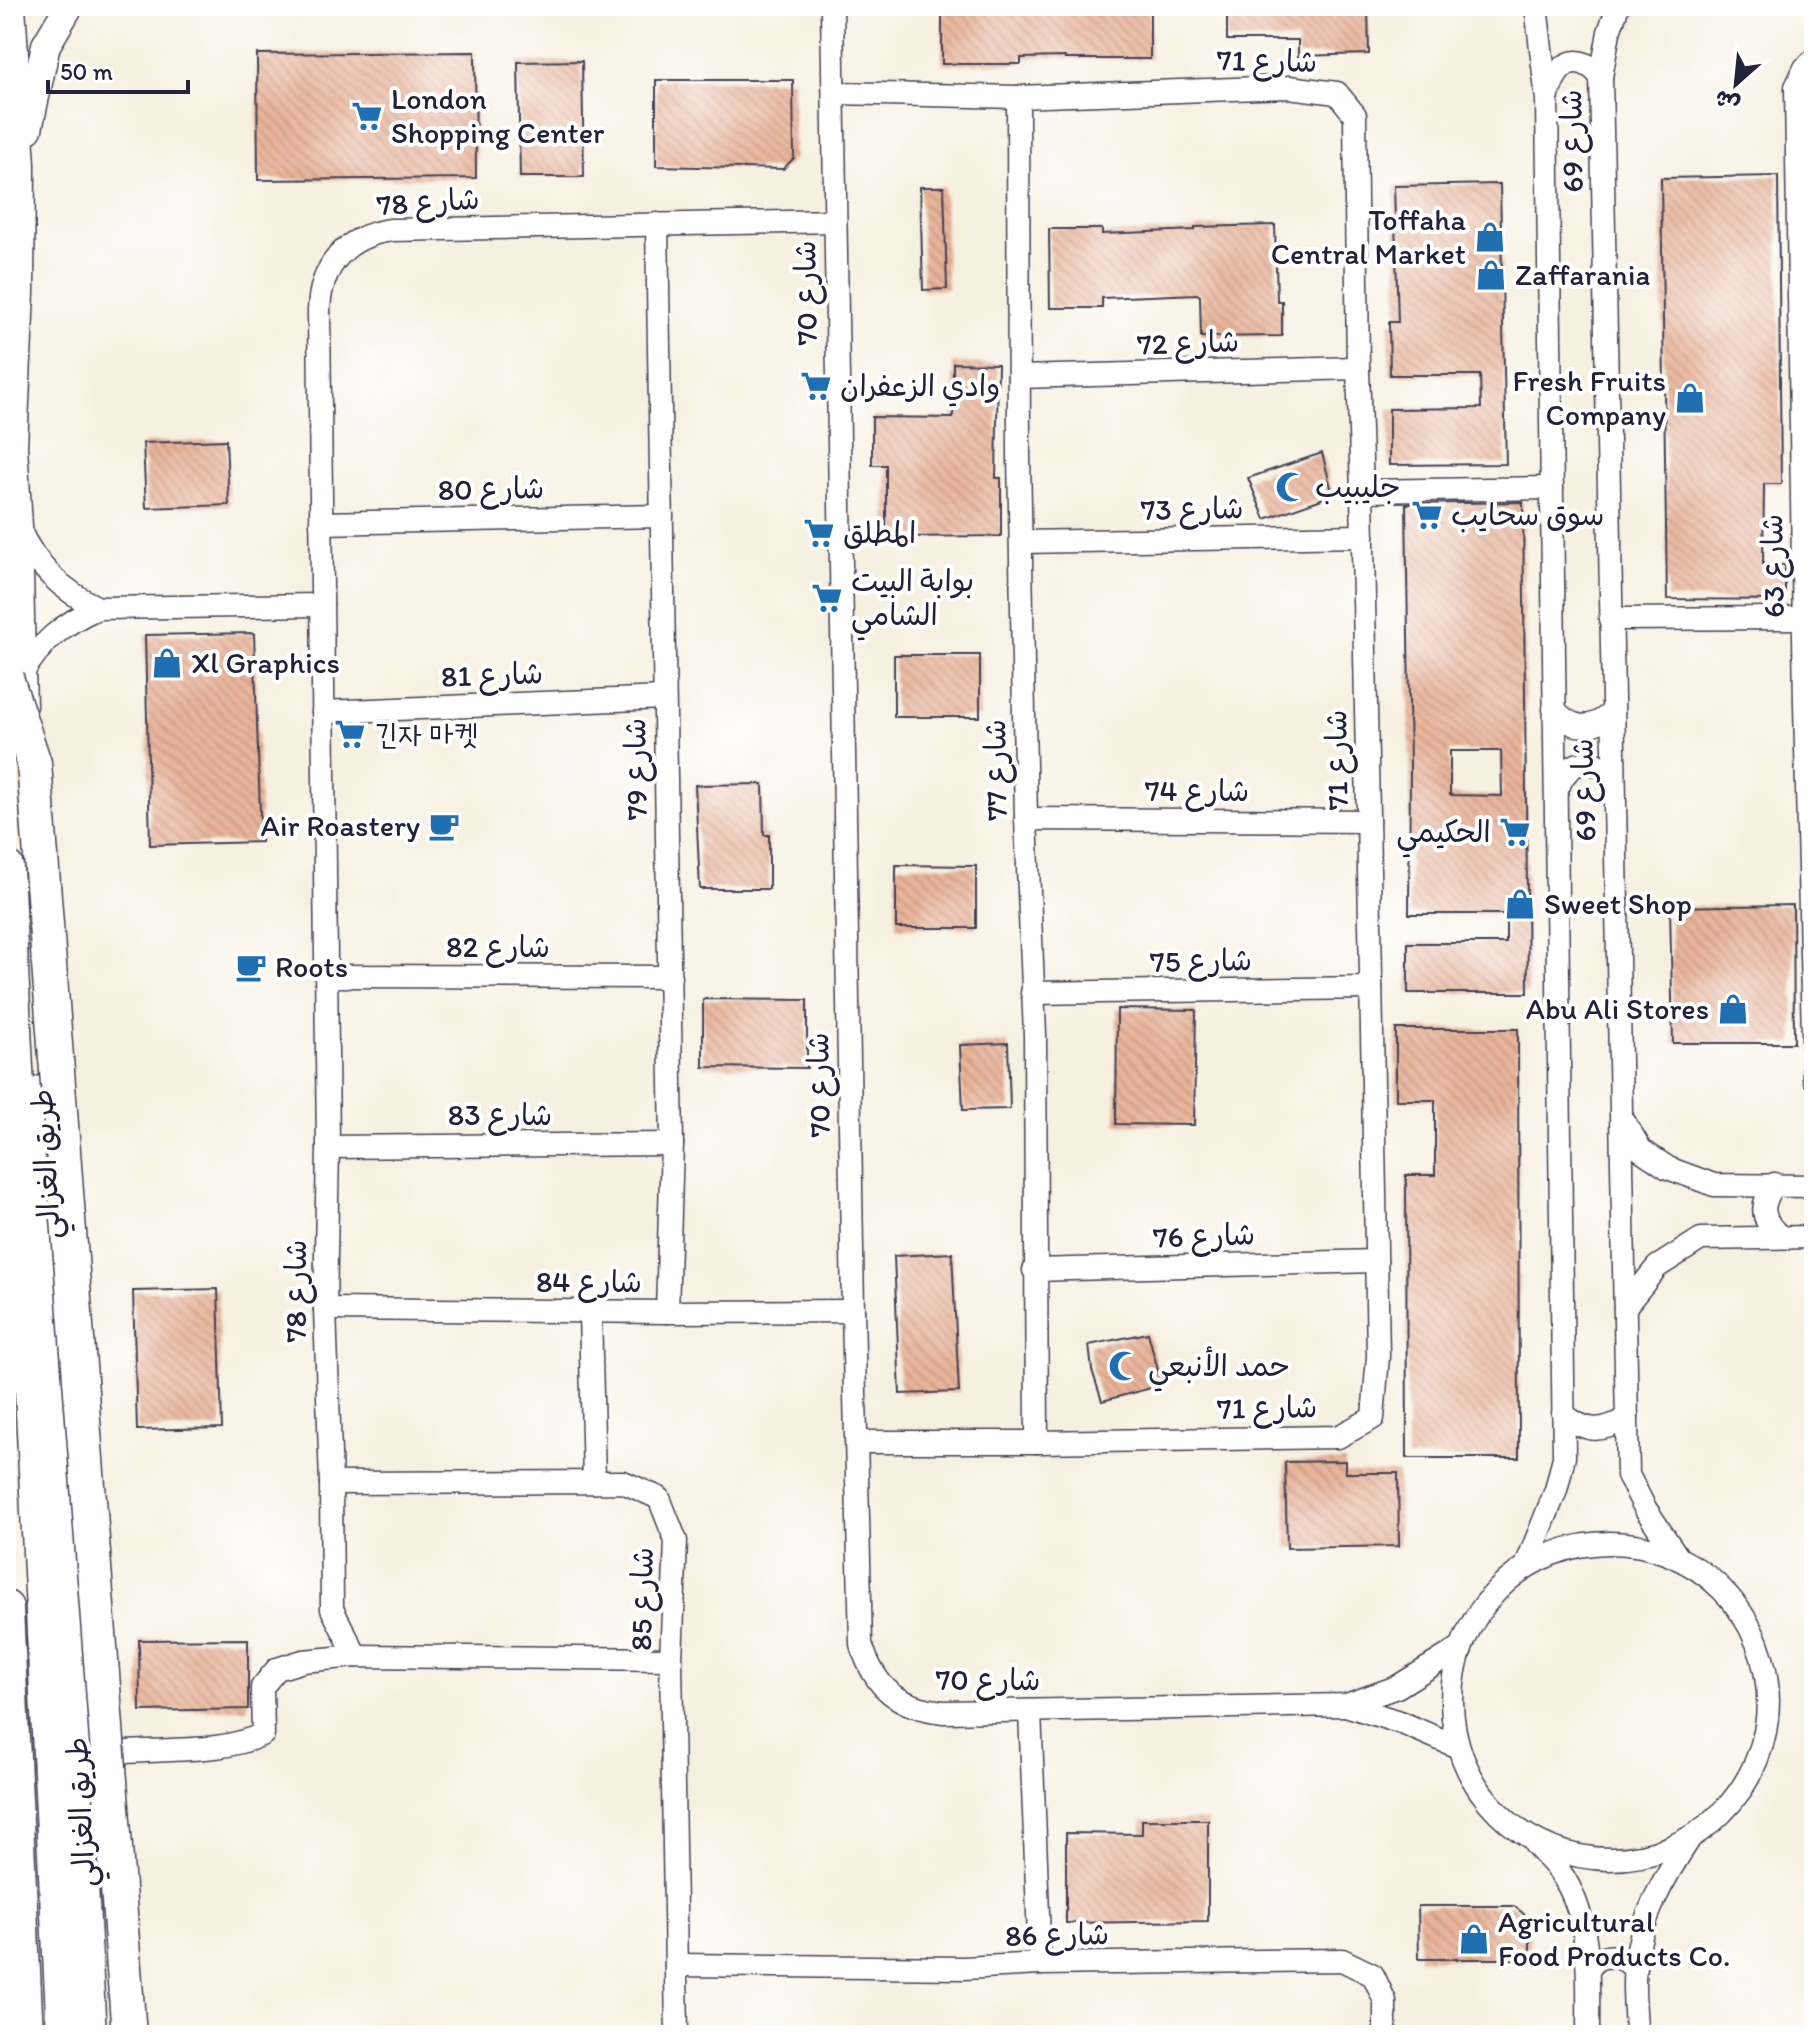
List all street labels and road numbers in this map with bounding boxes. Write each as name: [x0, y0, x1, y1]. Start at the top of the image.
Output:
street label: شارع 71: [1216, 41, 1318, 83]
street label: شارع 69: [1552, 89, 1594, 193]
street label: شارع 78: [375, 179, 481, 227]
street label: شارع 70: [786, 240, 828, 346]
street label: شارع 72: [1136, 322, 1240, 366]
street label: شارع 80: [437, 469, 545, 511]
street label: شارع 73: [1140, 489, 1244, 531]
street label: شارع 63: [1753, 514, 1795, 618]
street label: شارع 81: [440, 654, 544, 698]
street label: شارع 71: [1317, 709, 1359, 811]
street label: شارع 79: [616, 718, 658, 820]
street label: شارع 77: [976, 719, 1018, 821]
street label: شارع 69: [1563, 738, 1607, 842]
street label: شارع 74: [1145, 772, 1249, 812]
street label: شارع 82: [446, 928, 550, 968]
street label: شارع 75: [1150, 941, 1253, 983]
street label: شارع 70: [799, 1032, 841, 1138]
street label: طريق الغزالي: [23, 1088, 76, 1240]
street label: شارع 83: [448, 1096, 552, 1136]
street label: شارع 76: [1152, 1215, 1256, 1259]
street label: شارع 78: [277, 1240, 317, 1343]
street label: شارع 84: [536, 1263, 642, 1303]
street label: شارع 71: [1216, 1388, 1318, 1430]
street label: شارع 85: [622, 1547, 664, 1651]
street label: شارع 70: [935, 1661, 1041, 1701]
street label: طريق الغزالي: [58, 1736, 111, 1888]
street label: شارع 86: [1005, 1915, 1109, 1957]

